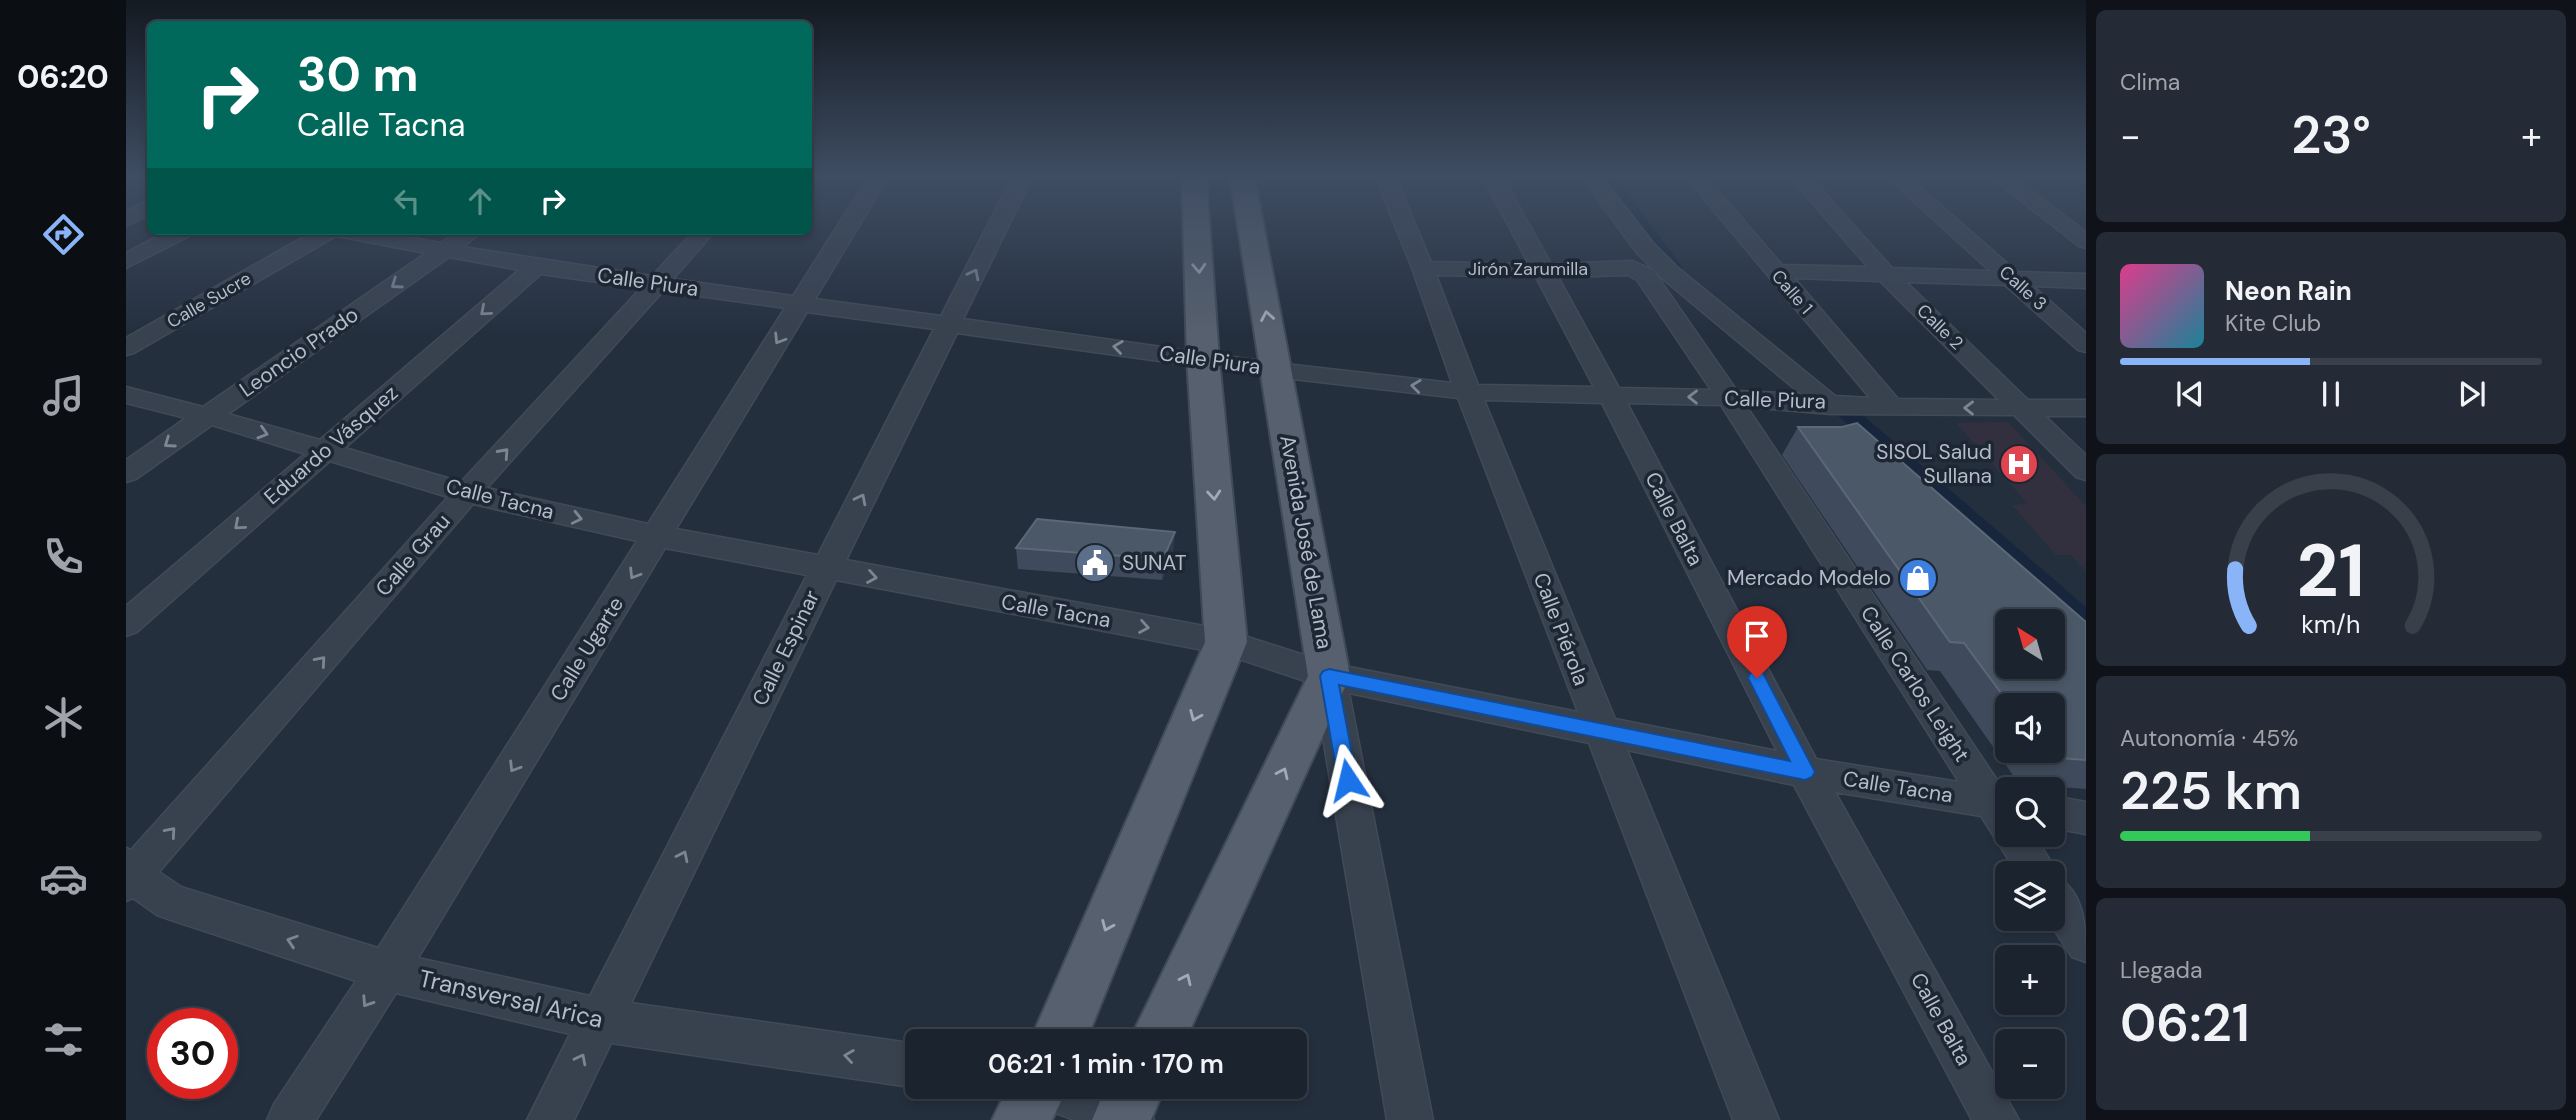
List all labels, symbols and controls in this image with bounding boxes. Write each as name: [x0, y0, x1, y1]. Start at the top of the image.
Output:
text: 30 m: [297, 42, 419, 106]
icon: right: [182, 49, 273, 140]
text: 06:20: [17, 56, 109, 98]
text: Clima: [2120, 67, 2180, 97]
text: 23°: [2291, 101, 2371, 169]
text: Calle Tacna: [297, 104, 465, 146]
text: −: [2120, 111, 2141, 161]
text: +: [2521, 111, 2542, 161]
icon: left: [388, 182, 426, 220]
icon: ahead: [461, 182, 499, 220]
icon: right: [534, 182, 572, 220]
icon: directions: [39, 210, 88, 259]
street label: Jirón Zarumilla: [1468, 257, 1588, 281]
street label: Calle 3: [1994, 260, 2052, 316]
street label: Calle Piura: [596, 261, 700, 303]
one-way arrow: [1191, 263, 1206, 274]
street label: Calle 1: [1766, 265, 1818, 319]
street label: Calle Sucre: [163, 266, 255, 334]
one-way arrow: [966, 269, 980, 281]
text: Neon Rain: [2225, 274, 2352, 308]
one-way arrow: [391, 276, 404, 288]
street label: Calle 2: [1911, 299, 1969, 355]
street label: Leoncio Prado: [234, 301, 364, 403]
one-way arrow: [480, 303, 493, 315]
text: Kite Club: [2225, 308, 2321, 338]
one-way arrow: [1260, 311, 1275, 322]
one-way arrow: [775, 331, 788, 344]
street label: Calle Piura: [1158, 339, 1262, 381]
one-way arrow: [1112, 340, 1124, 355]
icon: music: [39, 371, 88, 420]
icon: previous: [2171, 375, 2209, 413]
icon: pause: [2312, 375, 2350, 413]
icon: next: [2453, 375, 2491, 413]
one-way arrow: [1411, 378, 1422, 393]
street label: Eduardo Vásquez: [258, 379, 404, 511]
street label: Calle Piura: [1724, 384, 1826, 416]
one-way arrow: [1687, 390, 1698, 405]
one-way arrow: [1963, 400, 1974, 416]
one-way arrow: [256, 424, 268, 439]
street label: Avenida José de Lama: [1273, 433, 1339, 651]
one-way arrow: [164, 435, 177, 447]
place label: SISOL Salud Sullana: [1876, 438, 1992, 490]
hospital icon: SISOL Salud Sullana: [1998, 443, 2040, 485]
one-way arrow: [495, 448, 508, 461]
street label: Calle Balta: [1638, 467, 1710, 571]
street label: Calle Tacna: [443, 472, 557, 526]
one-way arrow: [1206, 490, 1221, 501]
one-way arrow: [852, 494, 866, 506]
street label: Calle Grau: [369, 508, 457, 602]
one-way arrow: [571, 510, 583, 524]
one-way arrow: [235, 517, 248, 529]
text: 21: [2297, 524, 2365, 619]
icon: phone: [39, 532, 88, 581]
public building icon: SUNAT: [1074, 542, 1116, 584]
place label: SUNAT: [1122, 549, 1187, 577]
shop icon: Mercado Modelo: [1897, 557, 1939, 599]
place label: Mercado Modelo: [1727, 564, 1891, 592]
one-way arrow: [629, 566, 642, 579]
one-way arrow: [866, 569, 878, 584]
street label: Calle Piérola: [1527, 569, 1595, 689]
street label: Calle Espinar: [746, 585, 826, 710]
street label: Calle Tacna: [999, 588, 1113, 634]
street label: Calle Ugarte: [544, 592, 630, 706]
street label: Calle Carlos Leight: [1854, 601, 1976, 767]
pin: [1727, 606, 1787, 678]
text: km/h: [2301, 608, 2361, 641]
north arrow: [1995, 609, 2065, 679]
map controls: [1995, 609, 2065, 1099]
icon: arrive: [1738, 617, 1776, 655]
one-way arrow: [1138, 618, 1150, 633]
one-way arrow: [313, 656, 325, 669]
icon: climate: [39, 693, 88, 742]
button: sound: [1995, 693, 2065, 763]
one-way arrow: [1189, 709, 1203, 721]
text: Autonomía · 45%: [2120, 723, 2298, 753]
position arrow: [1311, 743, 1385, 817]
text: 225 km: [2120, 757, 2302, 825]
one-way arrow: [509, 760, 522, 773]
street label: Calle Tacna: [1841, 765, 1955, 809]
one-way arrow: [1275, 768, 1289, 781]
button: search: [1995, 777, 2065, 847]
one-way arrow: [163, 827, 175, 840]
one-way arrow: [675, 851, 689, 863]
icon: car: [39, 854, 88, 903]
button: layers: [1995, 861, 2065, 931]
one-way arrow: [1101, 919, 1115, 931]
one-way arrow: [286, 934, 298, 949]
button: +: [1995, 945, 2065, 1015]
text: Llegada: [2120, 955, 2203, 985]
street label: Transversal Arica: [416, 962, 606, 1035]
street label: Calle Balta: [1904, 968, 1978, 1070]
one-way arrow: [1178, 974, 1192, 987]
text: 06:21: [2120, 989, 2250, 1057]
one-way arrow: [363, 994, 376, 1007]
speed limit sign: 30: [147, 1008, 238, 1099]
icon: filters: [39, 1015, 88, 1064]
button: −: [1995, 1029, 2065, 1099]
text: 06:21 · 1 min · 170 m: [988, 1047, 1224, 1081]
one-way arrow: [844, 1049, 855, 1064]
one-way arrow: [573, 1054, 587, 1067]

